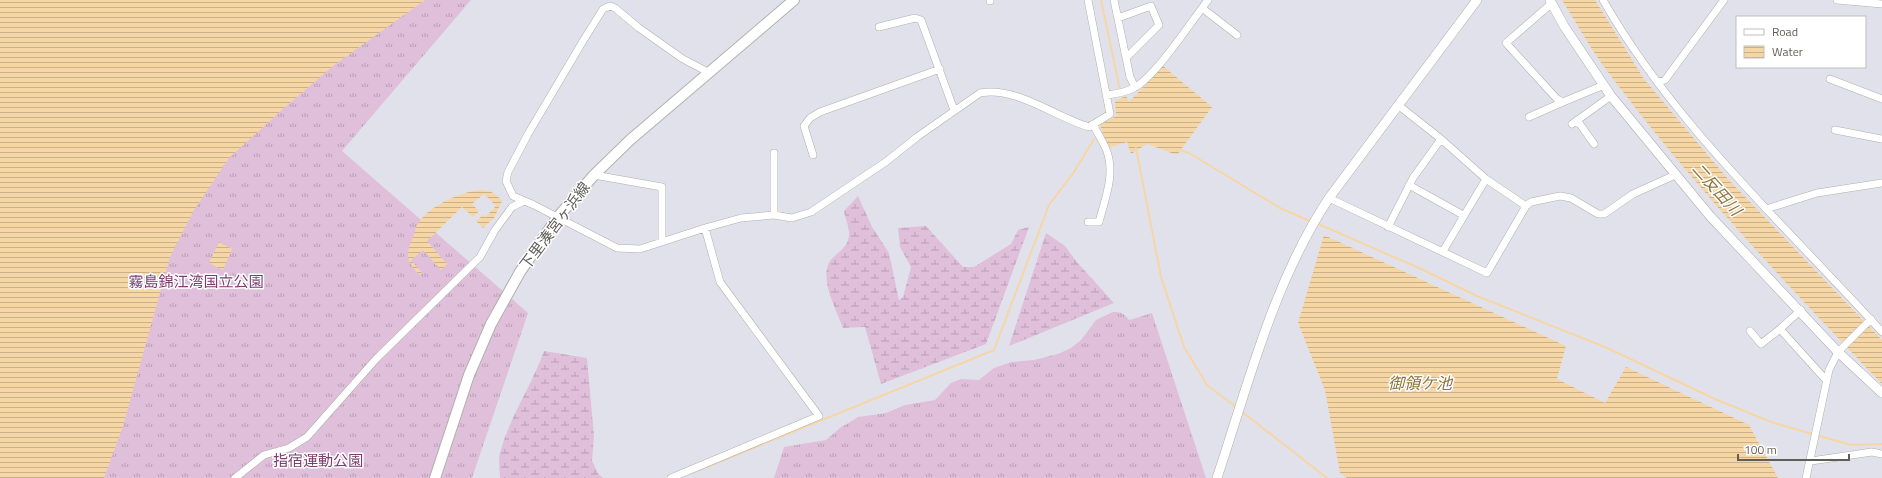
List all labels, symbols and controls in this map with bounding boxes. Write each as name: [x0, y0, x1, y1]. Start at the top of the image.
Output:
legend: [1736, 16, 1866, 68]
text: Road: [1772, 22, 1798, 41]
text: Water: [1772, 42, 1803, 61]
water label: 二反田川: [1687, 157, 1749, 222]
street label: 下里湊宮ヶ浜線: [514, 177, 595, 275]
park label: 霧島錦江湾国立公園: [128, 270, 264, 293]
water label: 御領ケ池: [1388, 371, 1454, 395]
scale bar: [1738, 436, 1849, 462]
text: 100 m: [1744, 440, 1777, 459]
park label: 指宿運動公園: [273, 449, 363, 472]

